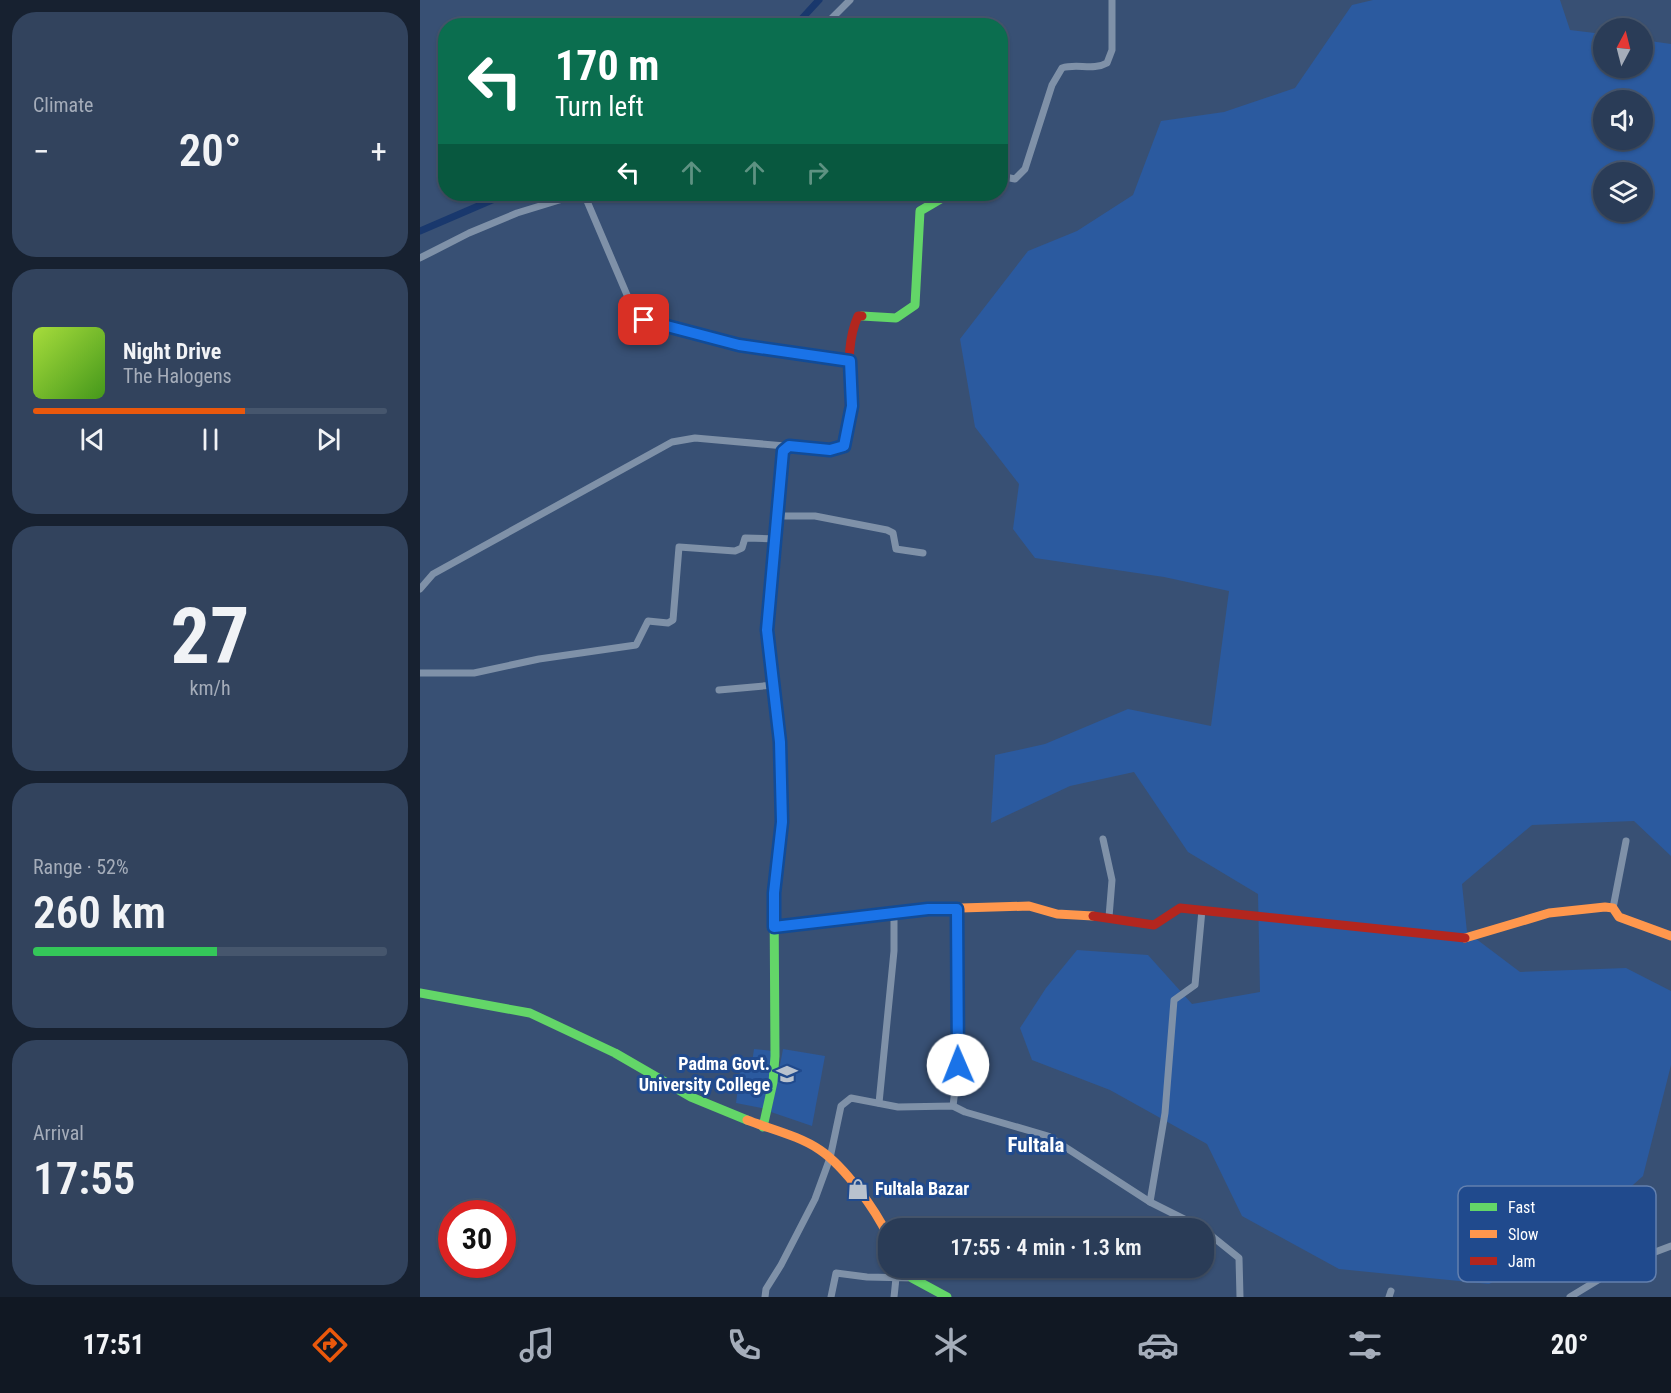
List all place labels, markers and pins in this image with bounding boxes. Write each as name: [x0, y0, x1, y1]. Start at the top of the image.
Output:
pin: [618, 294, 669, 345]
place label: Padma Govt. University College: [639, 1053, 770, 1095]
school or university icon: Padma Govt. University College: [775, 1062, 799, 1086]
shop icon: Fultala Bazar: [846, 1177, 870, 1201]
place label: Fultala Bazar: [875, 1178, 969, 1199]

